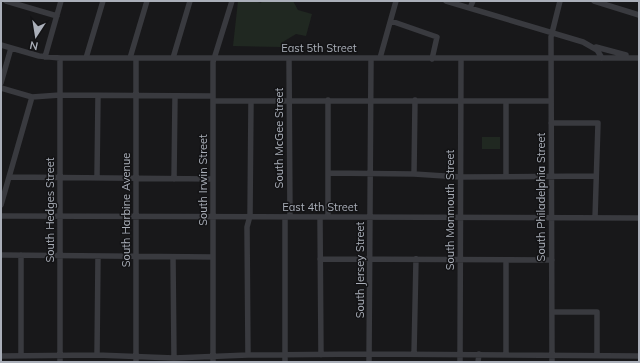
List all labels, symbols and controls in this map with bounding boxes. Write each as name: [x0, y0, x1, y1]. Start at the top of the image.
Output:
north arrow: [16, 16, 56, 56]
text: N: [28, 38, 39, 53]
street label: East 5th Street: [281, 41, 357, 55]
street label: South McGee Street: [272, 87, 286, 188]
street label: South Philadelphia Street: [534, 132, 548, 261]
street label: South Irwin Street: [196, 134, 210, 226]
street label: South Monmouth Street: [443, 150, 457, 270]
street label: South Harbine Avenue: [119, 153, 133, 267]
street label: South Hedges Street: [43, 157, 57, 263]
street label: East 4th Street: [282, 200, 358, 214]
street label: South Jersey Street: [353, 222, 367, 318]

